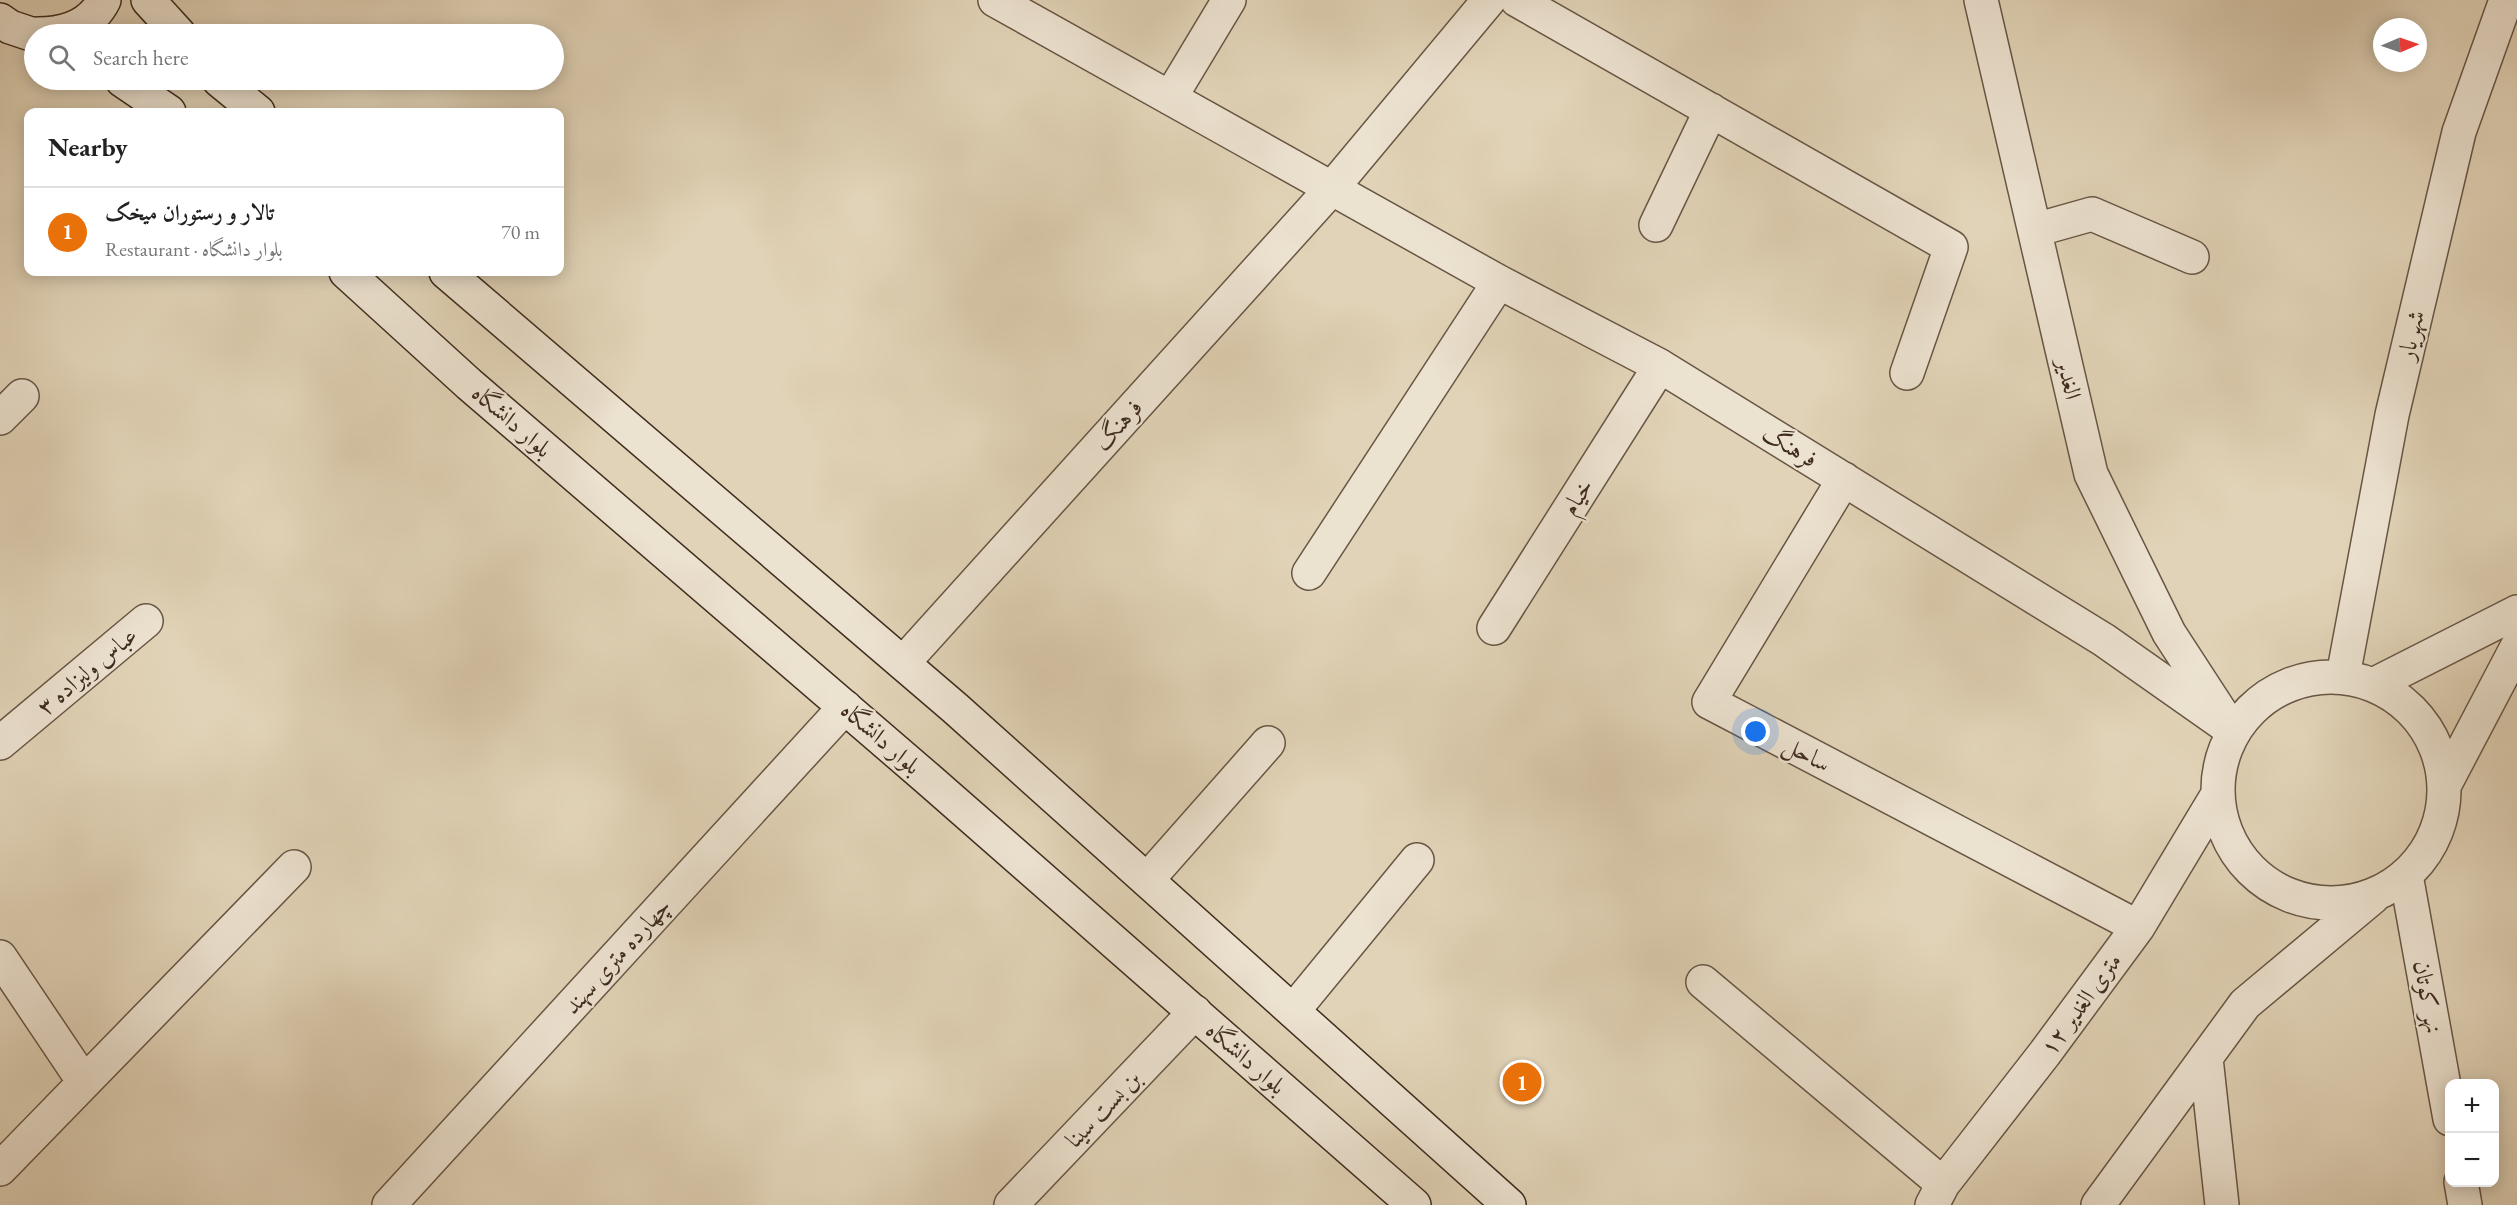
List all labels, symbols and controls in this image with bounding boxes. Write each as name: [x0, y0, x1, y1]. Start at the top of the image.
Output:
north arrow: [2373, 18, 2427, 72]
search box: [24, 24, 564, 90]
icon: search: [45, 41, 78, 74]
text: Search here: [93, 43, 188, 72]
text: Nearby: [48, 130, 128, 164]
text: تالار و رستوران میخک: [105, 198, 274, 227]
text: 1: [62, 219, 73, 245]
text: 70 m: [501, 219, 540, 245]
text: Restaurant · بلوار دانشگاه: [105, 236, 283, 262]
street label: شهریار: [2389, 307, 2431, 365]
street label: الغدیر: [2049, 353, 2089, 402]
street label: بلوار دانشگاه: [466, 377, 559, 464]
street label: فرهنگ: [1086, 392, 1149, 457]
street label: فرهنگ: [1757, 417, 1824, 474]
street label: خیام: [1553, 472, 1605, 524]
street label: عباس ولیزاده ۳: [30, 619, 143, 722]
street label: بلوار دانشگاه: [835, 694, 928, 781]
your location: [1741, 717, 1770, 746]
street label: ساحل: [1777, 728, 1836, 781]
street label: چهارده متری سهند: [556, 891, 678, 1021]
street label: ۱۲ متری الغدیر: [2033, 946, 2128, 1061]
street label: نهر کوتان: [2407, 958, 2450, 1036]
street label: بلوار دانشگاه: [1200, 1014, 1293, 1101]
pin: 1: [1502, 1060, 1541, 1104]
street label: بن بست سینا: [1058, 1063, 1148, 1154]
map controls: [2445, 1079, 2499, 1187]
button: +: [2445, 1079, 2499, 1133]
button: −: [2445, 1133, 2499, 1187]

